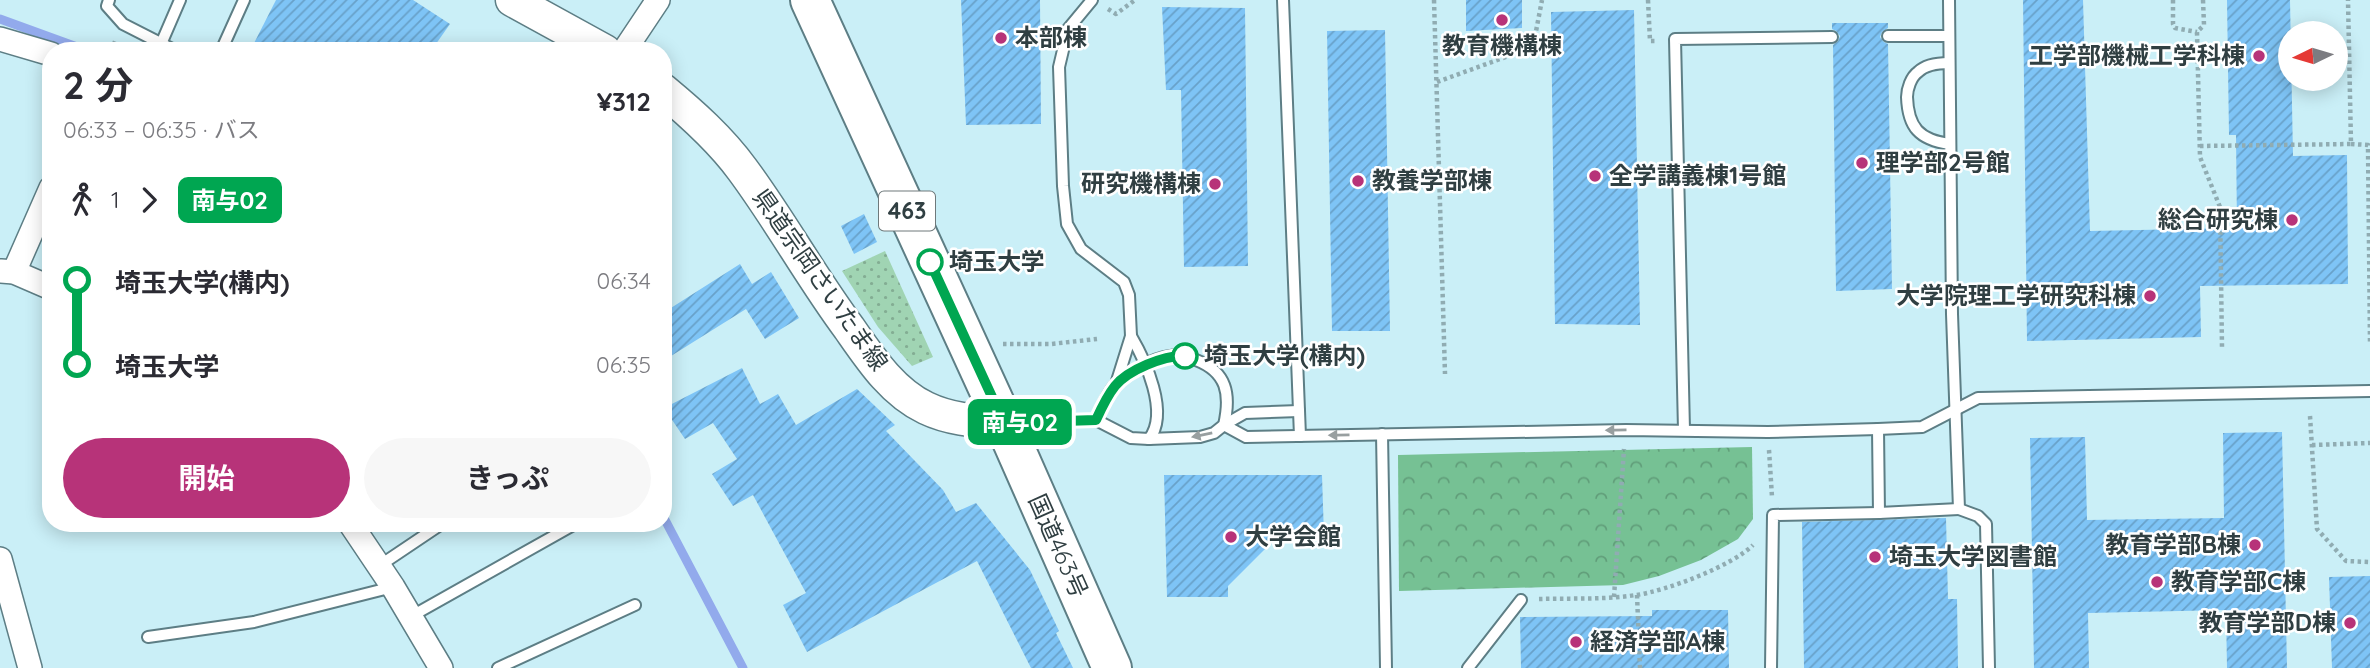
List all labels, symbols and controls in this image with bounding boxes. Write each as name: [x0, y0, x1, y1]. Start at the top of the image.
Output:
marker: 教育機構棟: [1494, 12, 1510, 28]
north arrow: [2278, 21, 2348, 91]
map controls: [2278, 21, 2348, 91]
place label: 本部棟: [1015, 22, 1087, 52]
marker: 本部棟: [993, 30, 1009, 46]
place label: 教育機構棟: [1442, 30, 1562, 60]
place label: 工学部機械工学科棟: [2029, 40, 2245, 70]
marker: 工学部機械工学科棟: [2251, 48, 2267, 64]
text: 2 分: [63, 61, 133, 109]
text: ¥312: [597, 85, 651, 118]
text: 06:33 – 06:35 · バス: [63, 115, 260, 144]
place label: 理学部2号館: [1876, 147, 2010, 177]
marker: 理学部2号館: [1854, 155, 1870, 171]
place label: 全学講義棟1号館: [1609, 160, 1786, 190]
place label: 教養学部棟: [1372, 165, 1492, 195]
place label: 研究機構棟: [1081, 168, 1201, 198]
marker: 全学講義棟1号館: [1587, 168, 1603, 184]
marker: 教養学部棟: [1350, 173, 1366, 189]
marker: 研究機構棟: [1207, 176, 1223, 192]
icon: walk: [63, 181, 101, 219]
icon: forward: [130, 181, 168, 219]
street label: 県道宗岡さいたま線: [747, 183, 895, 376]
text: 1: [111, 185, 120, 214]
text: 南与02: [192, 185, 268, 215]
road number: 463: [879, 192, 935, 230]
place label: 総合研究棟: [2158, 204, 2278, 234]
marker: 総合研究棟: [2284, 212, 2300, 228]
place label: 埼玉大学: [949, 246, 1045, 276]
marker: 埼玉大学: [917, 249, 943, 275]
text: 埼玉大学(構内): [115, 266, 290, 299]
text: 06:34: [596, 266, 651, 295]
place label: 大学院理工学研究科棟: [1896, 280, 2136, 310]
marker: 大学院理工学研究科棟: [2142, 288, 2158, 304]
place label: 埼玉大学(構内): [1204, 340, 1365, 370]
marker: 埼玉大学(構内): [1172, 343, 1198, 369]
text: 埼玉大学: [115, 350, 219, 383]
text: 06:35: [596, 350, 651, 379]
line badge: 南与02: [971, 399, 1069, 445]
text: 南与02: [982, 407, 1058, 437]
one-way arrow: [1605, 425, 1627, 436]
one-way arrow: [1191, 429, 1213, 440]
one-way arrow: [1328, 429, 1350, 440]
button: 開始: [63, 438, 350, 518]
button: きっぷ: [364, 438, 651, 518]
street label: 国道463号: [1023, 489, 1095, 602]
place label: 大学会館: [1245, 521, 1341, 551]
marker: 大学会館: [1223, 529, 1239, 545]
place label: 教育学部B棟: [2105, 529, 2241, 559]
marker: 教育学部B棟: [2247, 537, 2263, 553]
place label: 埼玉大学図書館: [1889, 541, 2057, 571]
marker: 埼玉大学図書館: [1867, 549, 1883, 565]
place label: 教育学部C棟: [2171, 566, 2306, 596]
marker: 教育学部C棟: [2149, 574, 2165, 590]
place label: 教育学部D棟: [2199, 607, 2336, 637]
marker: 教育学部D棟: [2342, 615, 2358, 631]
place label: 経済学部A棟: [1590, 626, 1725, 656]
marker: 経済学部A棟: [1568, 634, 1584, 650]

